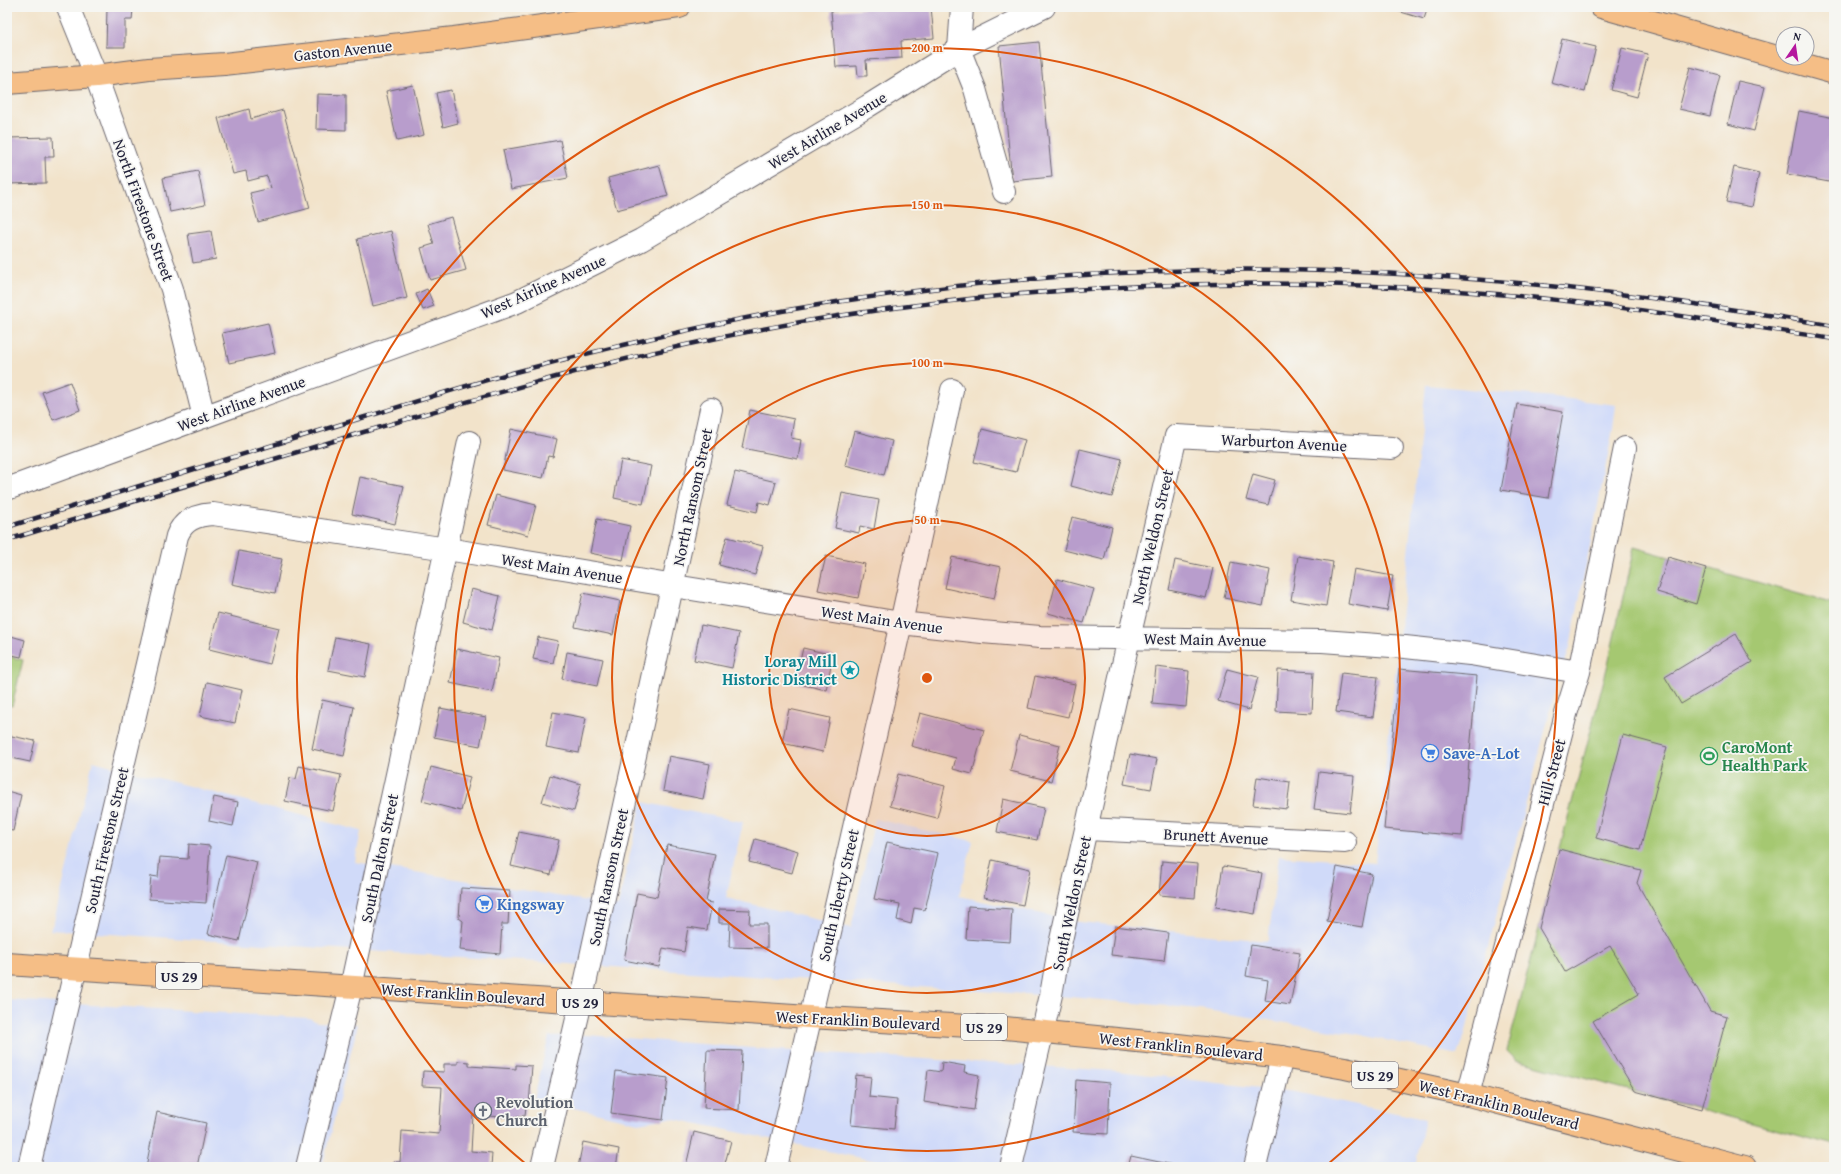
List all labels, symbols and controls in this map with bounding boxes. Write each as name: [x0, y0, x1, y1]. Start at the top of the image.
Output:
north arrow: [1775, 26, 1815, 66]
text: N: [1792, 28, 1803, 45]
street label: Gaston Avenue: [293, 33, 393, 67]
text: 200 m: [911, 39, 944, 56]
street label: West Airline Avenue: [763, 85, 891, 175]
street label: North Firestone Street: [107, 135, 181, 285]
text: 150 m: [911, 196, 944, 213]
street label: West Airline Avenue: [476, 248, 610, 324]
text: 100 m: [911, 354, 944, 371]
street label: West Airline Avenue: [173, 369, 309, 437]
street label: North Ransom Street: [666, 425, 718, 568]
street label: Warburton Avenue: [1220, 427, 1348, 457]
street label: North Weldon Street: [1125, 467, 1179, 607]
text: 50 m: [914, 511, 940, 528]
street label: West Main Avenue: [499, 547, 625, 589]
street label: West Main Avenue: [819, 599, 945, 639]
street label: West Main Avenue: [1143, 626, 1267, 652]
place label: Loray Mill Historic District: [722, 649, 837, 691]
place icon: Loray Mill Historic District: [840, 660, 860, 680]
centre of rings: [920, 671, 934, 685]
place label: CaroMont Health Park: [1722, 735, 1808, 777]
street label: Hill Street: [1531, 736, 1571, 808]
place label: Save-A-Lot: [1443, 741, 1520, 765]
supermarket icon: Save-A-Lot: [1420, 743, 1440, 763]
sports icon: CaroMont Health Park: [1699, 746, 1719, 766]
street label: South Firestone Street: [77, 764, 135, 916]
street label: South Dalton Street: [354, 791, 404, 925]
street label: South Ransom Street: [582, 806, 634, 948]
street label: Brunett Avenue: [1163, 821, 1269, 851]
street label: South Liberty Street: [811, 826, 865, 964]
street label: South Weldon Street: [1045, 833, 1097, 973]
place label: Kingsway: [497, 892, 565, 916]
supermarket icon: Kingsway: [474, 894, 494, 914]
road number: US 29: [156, 963, 202, 989]
street label: West Franklin Boulevard: [380, 976, 546, 1012]
road number: US 29: [557, 989, 603, 1015]
street label: West Franklin Boulevard: [775, 1004, 941, 1036]
road number: US 29: [961, 1014, 1007, 1040]
street label: West Franklin Boulevard: [1098, 1025, 1265, 1067]
road number: US 29: [1352, 1062, 1398, 1088]
street label: West Franklin Boulevard: [1416, 1072, 1582, 1136]
place label: Revolution Church: [496, 1090, 574, 1132]
church icon: Revolution Church: [473, 1101, 493, 1121]

